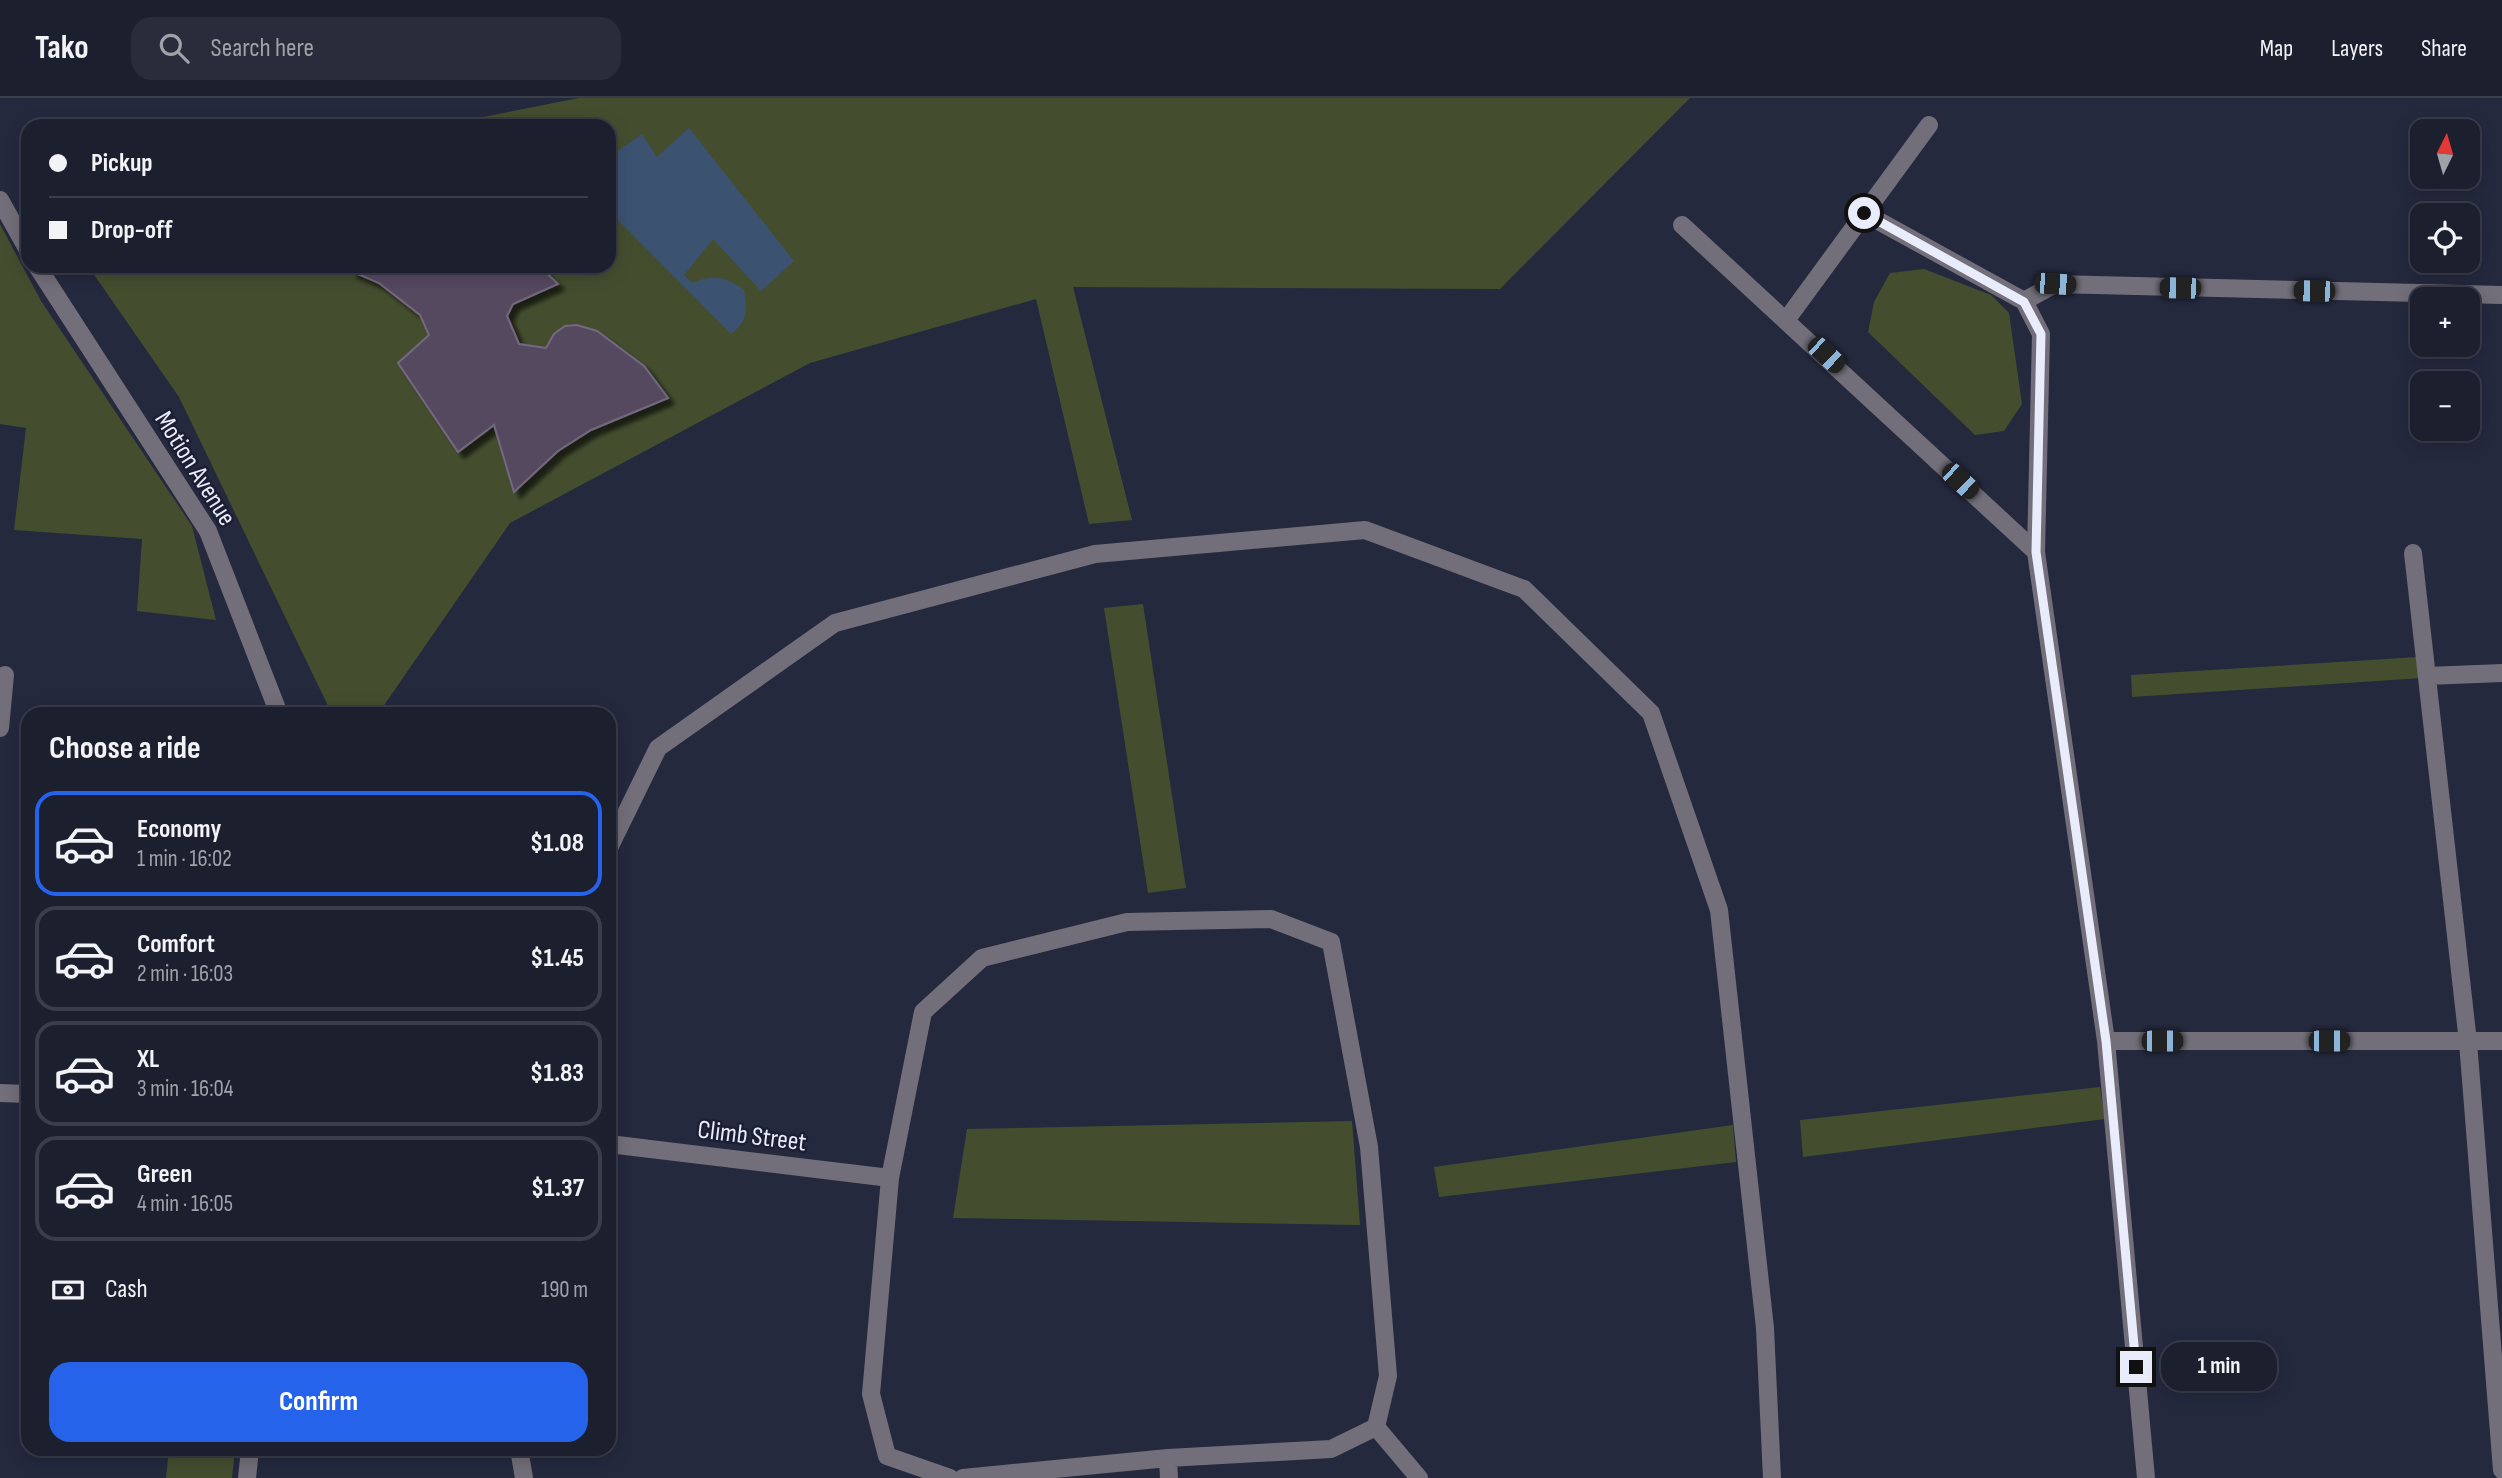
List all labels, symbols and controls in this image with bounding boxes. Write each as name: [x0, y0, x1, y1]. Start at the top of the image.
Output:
search box: [131, 17, 621, 80]
text: Tako: [35, 28, 89, 68]
icon: search: [155, 29, 193, 67]
text: Search here: [211, 33, 314, 64]
text: Map: [2260, 34, 2293, 63]
text: Layers: [2331, 34, 2383, 63]
text: Share: [2421, 34, 2467, 63]
north arrow: [2410, 119, 2480, 189]
map controls: [2410, 119, 2480, 441]
text: Pickup: [91, 148, 153, 179]
route start: [1848, 197, 1880, 229]
button: locate: [2410, 203, 2480, 273]
text: Drop-off: [91, 215, 172, 246]
car: [2034, 272, 2077, 296]
car: [2159, 277, 2202, 299]
car: [2293, 280, 2336, 302]
button: +: [2410, 287, 2480, 357]
car: [1804, 333, 1849, 377]
button: −: [2410, 371, 2480, 441]
street label: Motion Avenue: [148, 406, 242, 532]
car: [1938, 459, 1983, 503]
text: Choose a ride: [49, 729, 201, 768]
icon: car: [53, 812, 116, 875]
text: Economy: [137, 814, 221, 845]
text: $1.08: [530, 828, 584, 859]
text: 1 min · 16:02: [137, 845, 232, 873]
icon: car: [53, 927, 116, 990]
text: Comfort: [137, 929, 215, 960]
text: $1.45: [530, 943, 584, 974]
text: 2 min · 16:03: [137, 960, 233, 988]
car: [2142, 1031, 2184, 1052]
car: [2309, 1031, 2351, 1052]
icon: car: [53, 1042, 116, 1105]
text: XL: [137, 1044, 159, 1075]
text: $1.83: [530, 1058, 584, 1089]
text: 3 min · 16:04: [137, 1075, 233, 1103]
street label: Climb Street: [696, 1114, 808, 1159]
icon: car: [53, 1157, 116, 1220]
text: Green: [137, 1159, 192, 1190]
text: $1.37: [531, 1173, 584, 1204]
text: 4 min · 16:05: [137, 1190, 233, 1218]
icon: cash: [49, 1271, 87, 1309]
text: Cash: [105, 1274, 148, 1305]
text: 190 m: [541, 1276, 588, 1304]
callout: 1 min: [2160, 1342, 2276, 1392]
route end: [2120, 1351, 2152, 1383]
text: 1 min: [2198, 1352, 2240, 1380]
button: Confirm: [49, 1362, 588, 1442]

